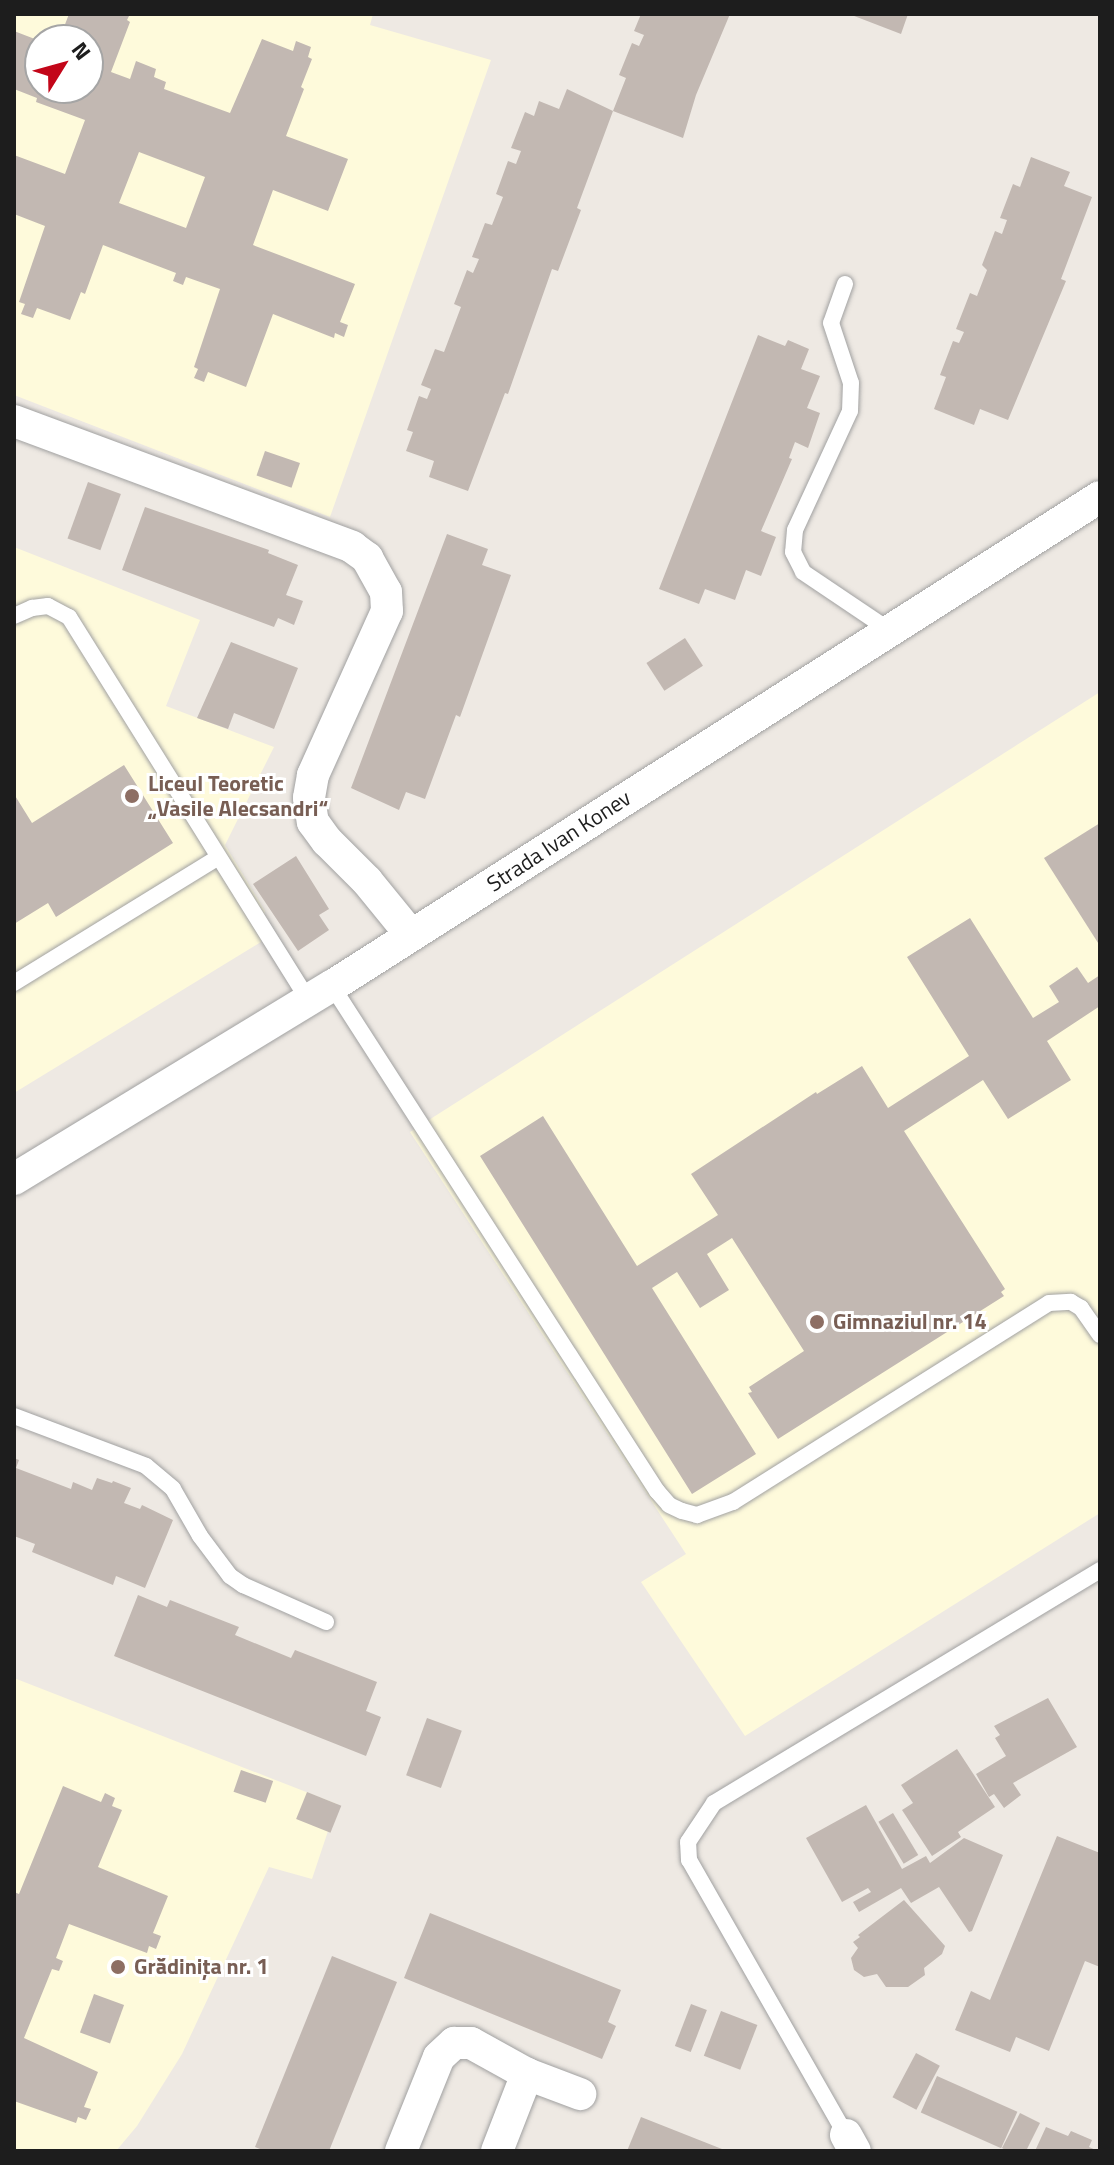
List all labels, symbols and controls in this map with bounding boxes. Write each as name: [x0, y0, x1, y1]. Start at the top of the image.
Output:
north arrow: [24, 24, 104, 104]
text: N: [63, 34, 100, 67]
place label: Liceul Teoretic „Vasile Alecsandri“: [148, 770, 328, 822]
street label: Strada Ivan Konev: [482, 785, 636, 897]
marker: Liceul Teoretic „Vasile Alecsandri“: [123, 787, 141, 805]
place label: Gimnaziul nr. 14: [833, 1309, 987, 1335]
marker: Gimnaziul nr. 14: [808, 1313, 826, 1331]
place label: Grădinița nr. 1: [134, 1954, 269, 1980]
marker: Grădinița nr. 1: [109, 1958, 127, 1976]

